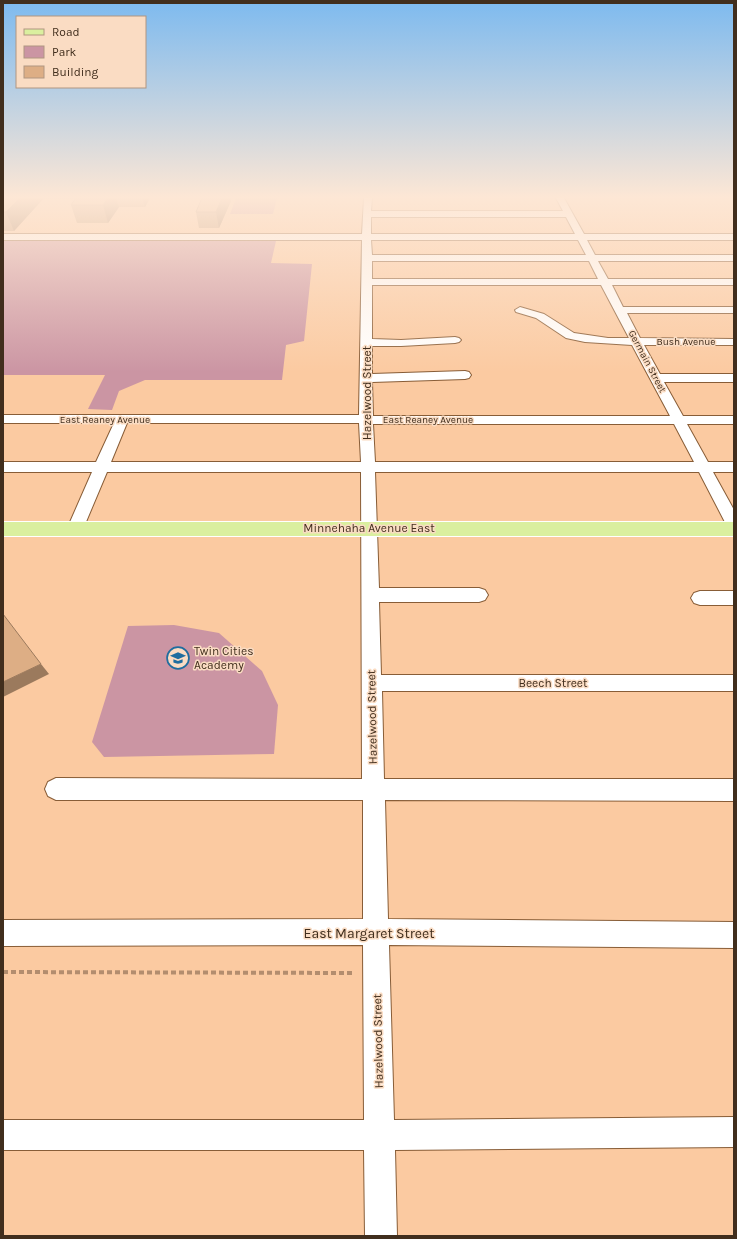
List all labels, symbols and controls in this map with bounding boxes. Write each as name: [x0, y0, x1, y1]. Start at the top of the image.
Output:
legend: [16, 16, 146, 88]
text: Road: [52, 25, 80, 39]
text: Park: [52, 45, 77, 59]
text: Building: [52, 65, 99, 79]
street label: Germain Street: [626, 328, 669, 395]
street label: Bush Avenue: [657, 336, 715, 348]
street label: Hazelwood Street: [360, 345, 374, 440]
street label: East Reaney Avenue: [60, 414, 150, 426]
street label: East Reaney Avenue: [383, 414, 473, 426]
street label: Minnehaha Avenue East: [303, 521, 435, 535]
place label: Twin Cities Academy: [194, 644, 254, 672]
school or university icon: Twin Cities Academy: [165, 645, 191, 671]
street label: Hazelwood Street: [364, 669, 380, 764]
street label: Beech Street: [518, 676, 588, 690]
street label: East Margaret Street: [304, 925, 434, 942]
street label: Hazelwood Street: [370, 993, 386, 1088]

